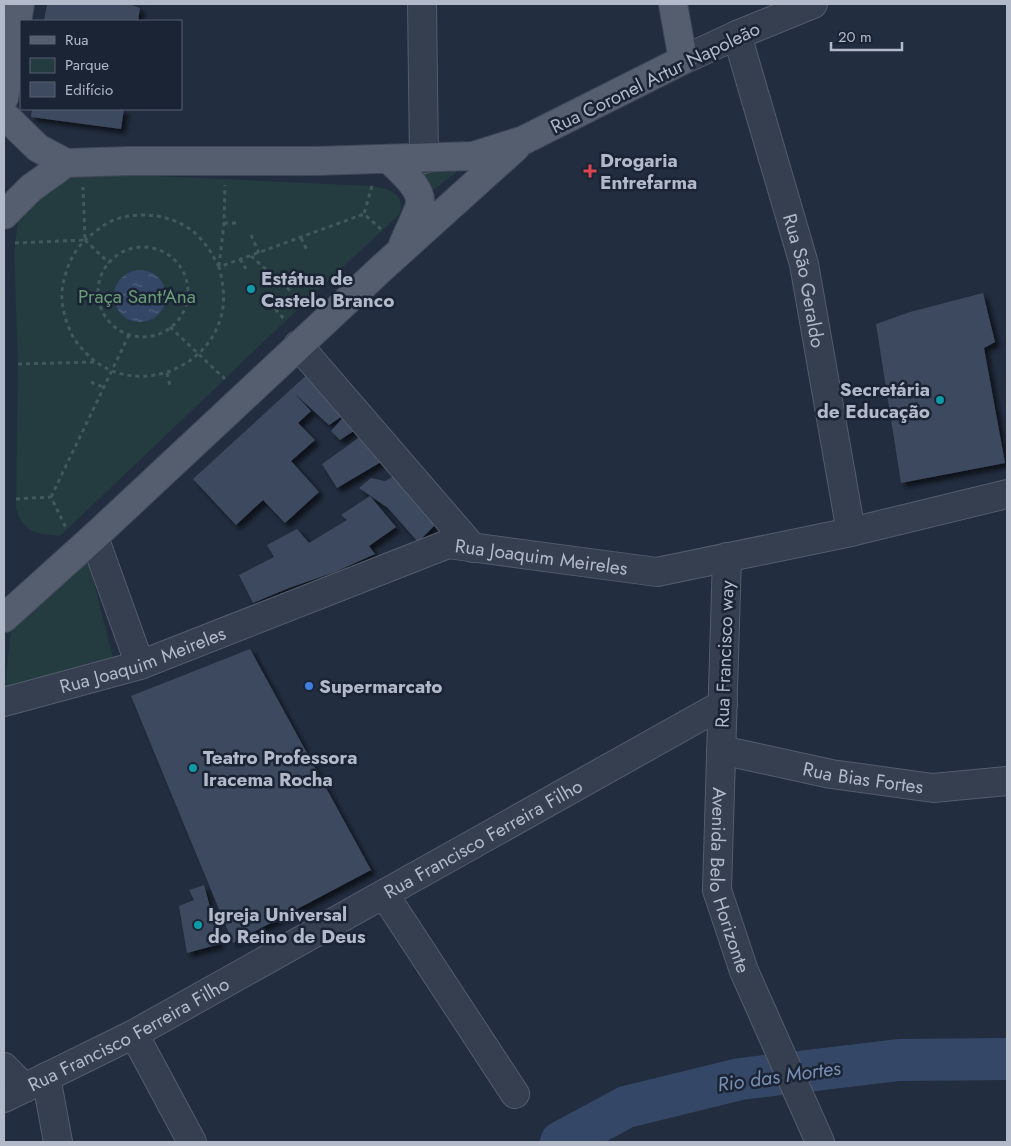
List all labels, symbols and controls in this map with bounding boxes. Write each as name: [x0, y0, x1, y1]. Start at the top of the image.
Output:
street label: Rua Coronel Artur Napoleão: [546, 15, 764, 140]
legend: [20, 20, 182, 110]
scale bar: [831, 20, 902, 52]
text: 20 m: [838, 26, 872, 48]
text: Rua: [65, 29, 89, 51]
text: Parque: [65, 54, 109, 76]
text: Edifício: [65, 79, 113, 101]
place label: Drogaria Entrefarma: [600, 147, 697, 196]
marker: Drogaria Entrefarma: [584, 165, 596, 177]
street label: Rua São Geraldo: [776, 210, 831, 350]
place label: Estátua de Castelo Branco: [261, 265, 394, 314]
park label: Praça Sant'Ana: [78, 283, 196, 310]
marker: Estátua de Castelo Branco: [245, 283, 257, 295]
place label: Secretária de Educação: [817, 376, 930, 425]
marker: Secretária de Educação: [934, 394, 946, 406]
street label: Rua Joaquim Meireles: [453, 532, 630, 582]
street label: Rua Francisco way: [708, 579, 741, 728]
street label: Rua Joaquim Meireles: [57, 620, 230, 700]
place label: Supermarcato: [319, 673, 442, 700]
marker: Supermarcato: [303, 680, 315, 692]
place label: Teatro Professora Iracema Rocha: [203, 744, 358, 793]
street label: Rua Bias Fortes: [800, 755, 925, 801]
marker: Teatro Professora Iracema Rocha: [187, 762, 199, 774]
street label: Rua Francisco Ferreira Filho: [379, 772, 588, 905]
street label: Avenida Belo Horizonte: [703, 787, 757, 977]
place label: Igreja Universal do Reino de Deus: [208, 901, 366, 950]
marker: Igreja Universal do Reino de Deus: [192, 919, 204, 931]
street label: Rua Francisco Ferreira Filho: [23, 970, 234, 1098]
water label: Rio das Mortes: [716, 1053, 843, 1099]

